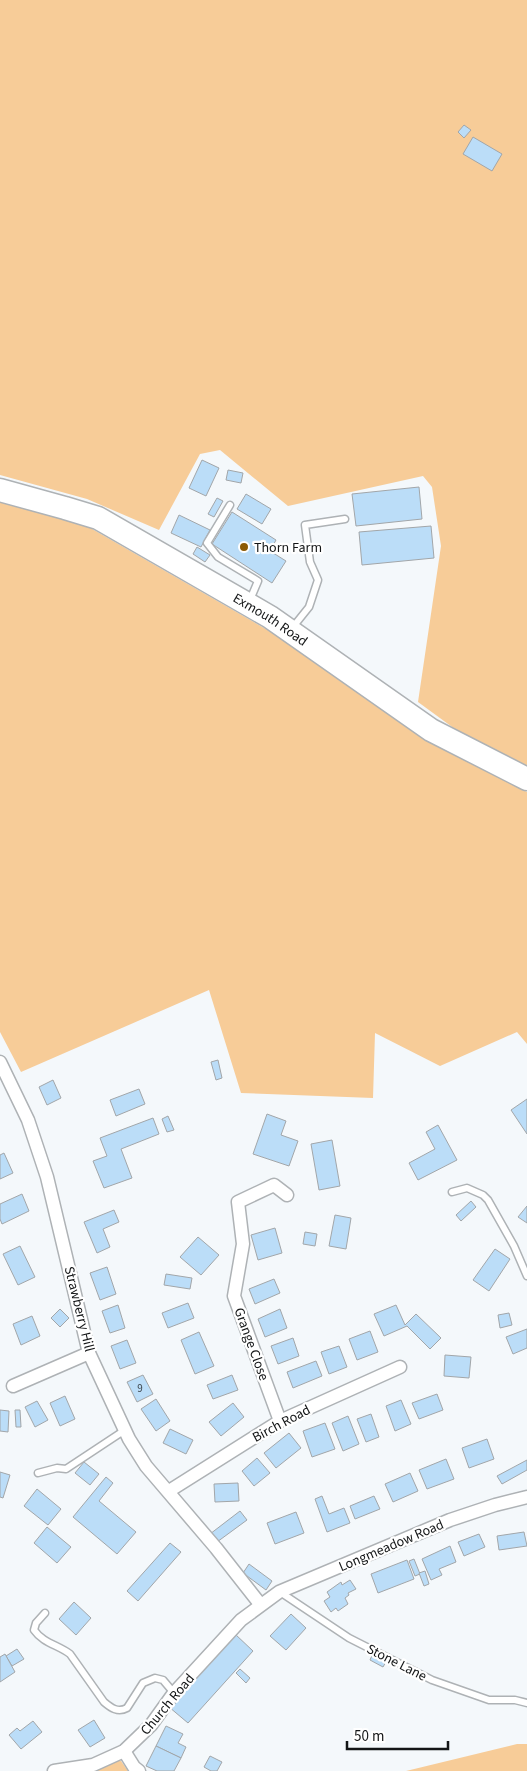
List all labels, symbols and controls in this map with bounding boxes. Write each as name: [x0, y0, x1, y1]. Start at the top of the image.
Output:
place label: Thorn Farm: [254, 538, 322, 558]
marker: Thorn Farm: [238, 541, 250, 553]
street label: Exmouth Road: [229, 589, 311, 651]
street label: Strawberry Hill: [59, 1264, 99, 1354]
street label: Grange Close: [229, 1305, 274, 1384]
house number: 9: [137, 1381, 143, 1396]
street label: Birch Road: [249, 1400, 314, 1448]
street label: Longmeadow Road: [336, 1515, 447, 1577]
street label: Stone Lane: [363, 1639, 430, 1687]
street label: Church Road: [136, 1670, 199, 1740]
scale bar: [347, 1718, 448, 1750]
text: 50 m: [354, 1726, 384, 1747]

